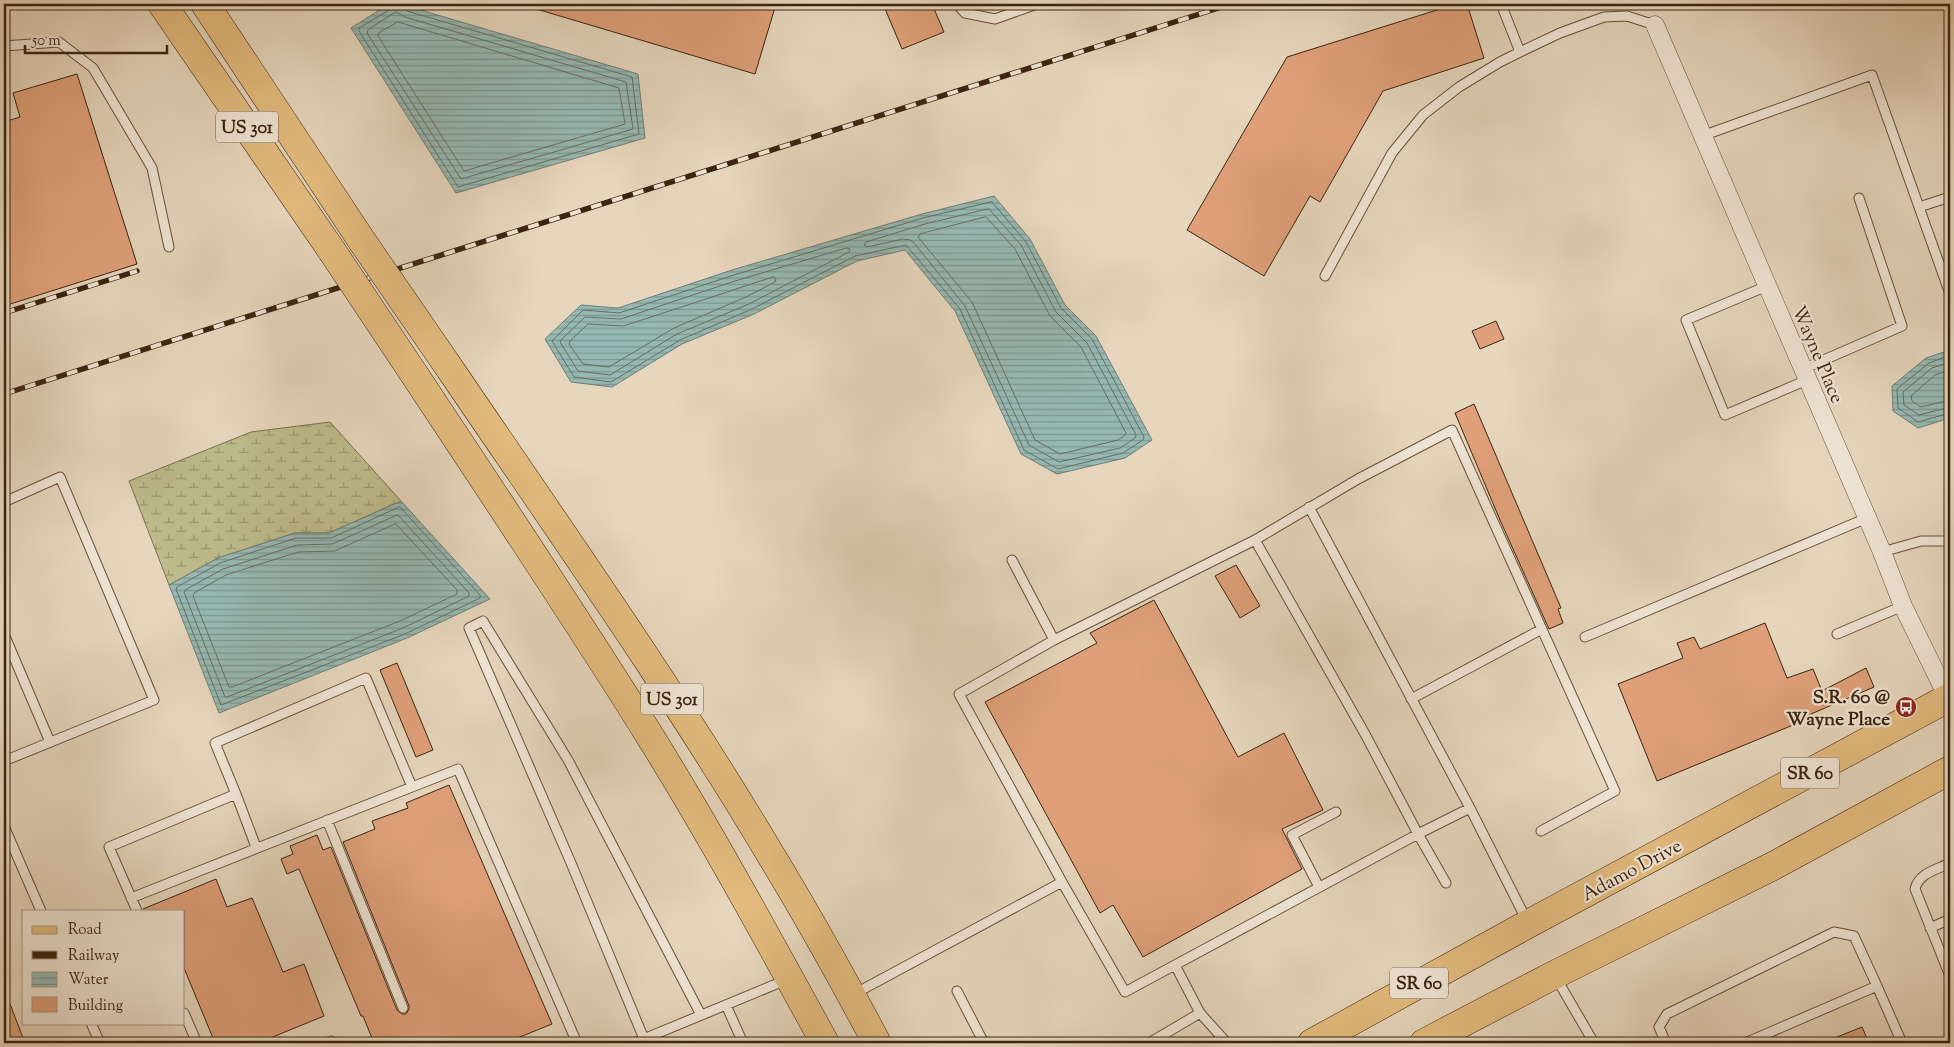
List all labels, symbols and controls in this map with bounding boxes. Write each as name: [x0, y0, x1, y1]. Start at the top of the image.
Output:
scale bar: [25, 22, 168, 54]
text: 50 m: [31, 31, 61, 52]
road number: US 301: [216, 111, 278, 142]
street label: Wayne Place: [1784, 302, 1849, 408]
road number: US 301: [641, 684, 703, 714]
place label: S.R. 60 @ Wayne Place: [1786, 685, 1890, 734]
bus stop icon: S.R. 60 @ Wayne Place: [1894, 695, 1918, 719]
road number: SR 60: [1781, 758, 1839, 788]
street label: Adamo Drive: [1577, 833, 1687, 909]
legend: [22, 910, 185, 1024]
text: Road: [68, 920, 102, 941]
text: Railway: [68, 946, 120, 967]
road number: SR 60: [1390, 968, 1448, 998]
text: Water: [68, 970, 109, 991]
text: Building: [68, 996, 123, 1017]

